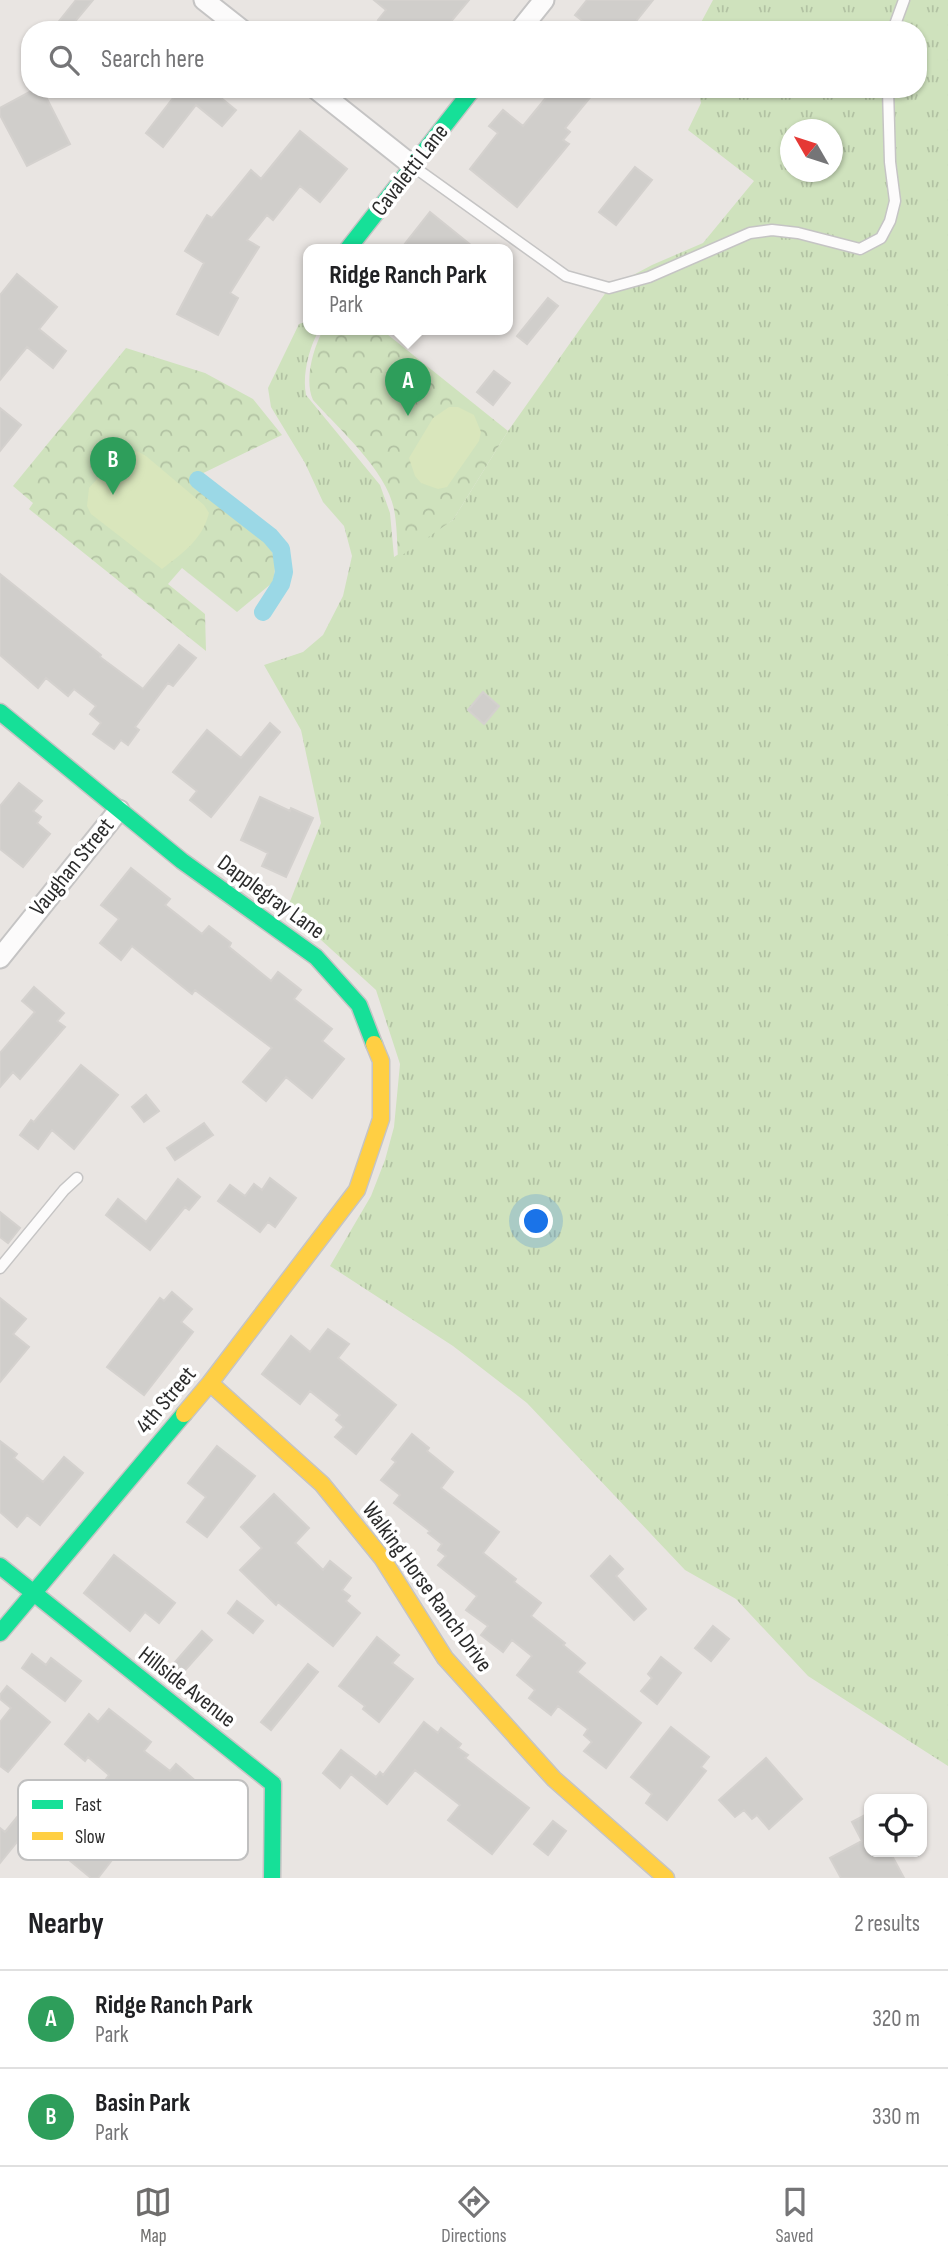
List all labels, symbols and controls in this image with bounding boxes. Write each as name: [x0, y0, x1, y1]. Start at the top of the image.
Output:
search box: [21, 21, 927, 98]
icon: search: [45, 41, 83, 79]
text: Search here: [101, 44, 204, 75]
street label: Cavaletti Lane: [365, 119, 455, 221]
north arrow: [780, 119, 843, 182]
popup: [303, 244, 513, 335]
text: Ridge Ranch Park: [329, 260, 487, 291]
text: Park: [329, 291, 363, 319]
pin: A: [385, 358, 431, 416]
pin: B: [90, 437, 136, 495]
street label: Vaughan Street: [24, 812, 120, 922]
street label: Dapplegray Lane: [212, 849, 330, 945]
your location: [519, 1204, 553, 1238]
street label: 4th Street: [130, 1361, 202, 1439]
street label: Walking Horse Ranch Drive: [356, 1496, 498, 1678]
street label: Hillside Avenue: [133, 1640, 241, 1734]
legend: [18, 1780, 248, 1860]
text: Fast: [75, 1794, 102, 1817]
map controls: [864, 1794, 927, 1857]
button: locate: [864, 1794, 927, 1857]
text: Slow: [75, 1826, 105, 1849]
text: Nearby: [28, 1906, 104, 1942]
text: 2 results: [854, 1910, 920, 1938]
text: Ridge Ranch Park: [95, 1990, 253, 2021]
text: A: [46, 2005, 56, 2033]
text: 320 m: [872, 2005, 920, 2033]
text: Park: [95, 2021, 129, 2049]
text: Basin Park: [95, 2088, 190, 2119]
text: B: [46, 2103, 56, 2131]
text: 330 m: [872, 2103, 920, 2131]
text: Park: [95, 2119, 129, 2147]
tab: Map: [134, 2183, 172, 2248]
tab: Directions: [441, 2183, 507, 2248]
tab: Saved: [775, 2183, 814, 2248]

